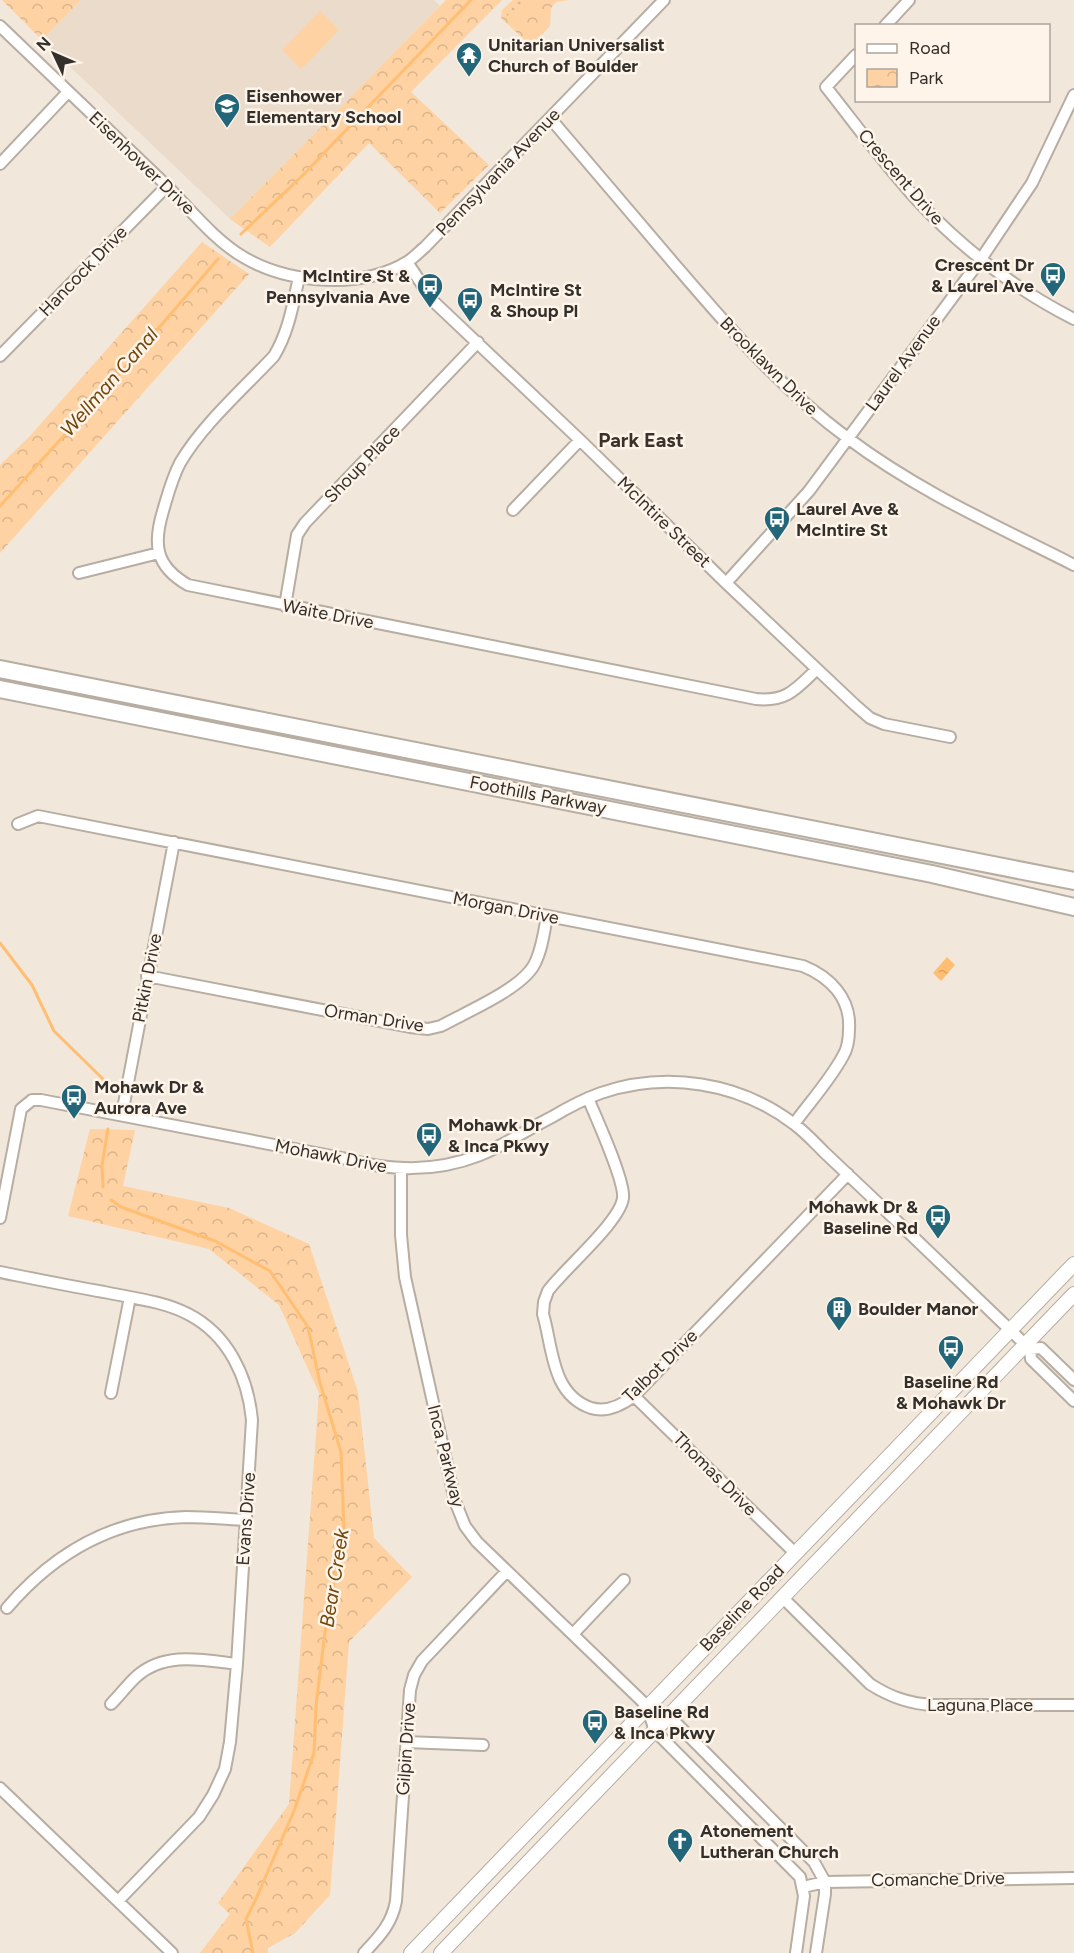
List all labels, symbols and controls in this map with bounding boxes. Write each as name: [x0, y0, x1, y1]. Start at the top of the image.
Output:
north arrow: [24, 24, 84, 84]
legend: [855, 24, 1050, 102]
text: N: [32, 33, 55, 55]
place label: Unitarian Universalist Church of Boulder: [488, 34, 665, 77]
text: Road: [909, 37, 950, 59]
temple icon: Unitarian Universalist Church of Boulder: [454, 40, 484, 78]
text: Park: [909, 67, 944, 89]
place label: Eisenhower Elementary School: [246, 85, 401, 128]
school or university icon: Eisenhower Elementary School: [212, 91, 242, 129]
street label: Pennsylvania Avenue: [431, 103, 565, 240]
street label: Eisenhower Drive: [84, 107, 200, 219]
street label: Crescent Drive: [853, 125, 949, 230]
street label: Hancock Drive: [34, 221, 132, 321]
place label: Crescent Dr & Laurel Ave: [931, 254, 1034, 297]
bus stop icon: Crescent Dr & Laurel Ave: [1038, 260, 1068, 298]
place label: McIntire St & Pennsylvania Ave: [266, 265, 410, 308]
bus stop icon: McIntire St & Pennsylvania Ave: [415, 271, 445, 309]
place label: McIntire St & Shoup Pl: [490, 279, 582, 322]
bus stop icon: McIntire St & Shoup Pl: [455, 285, 485, 323]
street label: Laurel Avenue: [861, 310, 945, 415]
street label: Brooklawn Drive: [715, 312, 823, 420]
water label: Wellman Canal: [55, 322, 163, 441]
street label: Shoup Place: [319, 420, 405, 508]
district label: Park East: [598, 428, 684, 452]
street label: McIntire Street: [613, 472, 716, 572]
place label: Laurel Ave & McIntire St: [796, 498, 899, 541]
bus stop icon: Laurel Ave & McIntire St: [762, 504, 792, 542]
street label: Waite Drive: [280, 594, 376, 634]
street label: Foothills Parkway: [468, 771, 609, 819]
street label: Morgan Drive: [451, 887, 561, 929]
street label: Pitkin Drive: [128, 931, 166, 1024]
street label: Orman Drive: [323, 999, 426, 1037]
place label: Mohawk Dr & Aurora Ave: [94, 1076, 204, 1119]
bus stop icon: Mohawk Dr & Aurora Ave: [59, 1082, 89, 1120]
place label: Mohawk Dr & Inca Pkwy: [448, 1114, 550, 1157]
bus stop icon: Mohawk Dr & Inca Pkwy: [414, 1120, 444, 1158]
street label: Mohawk Drive: [273, 1134, 389, 1178]
place label: Mohawk Dr & Baseline Rd: [808, 1196, 918, 1239]
bus stop icon: Mohawk Dr & Baseline Rd: [923, 1202, 953, 1240]
building icon: Boulder Manor: [824, 1294, 854, 1332]
place label: Boulder Manor: [858, 1298, 979, 1320]
street label: Talbot Drive: [618, 1325, 702, 1407]
bus stop icon: Baseline Rd & Mohawk Dr: [936, 1333, 966, 1371]
place label: Baseline Rd & Mohawk Dr: [896, 1371, 1006, 1414]
street label: Inca Parkway: [423, 1402, 469, 1510]
street label: Thomas Drive: [669, 1428, 762, 1521]
street label: Evans Drive: [232, 1471, 260, 1566]
water label: Bear Creek: [314, 1526, 354, 1629]
street label: Baseline Road: [695, 1560, 789, 1656]
street label: Laguna Place: [927, 1694, 1033, 1716]
place label: Baseline Rd & Inca Pkwy: [614, 1701, 716, 1744]
street label: Gilpin Drive: [392, 1702, 420, 1796]
bus stop icon: Baseline Rd & Inca Pkwy: [580, 1707, 610, 1745]
place label: Atonement Lutheran Church: [700, 1820, 839, 1863]
church icon: Atonement Lutheran Church: [665, 1826, 695, 1864]
street label: Comanche Drive: [871, 1867, 1005, 1891]

